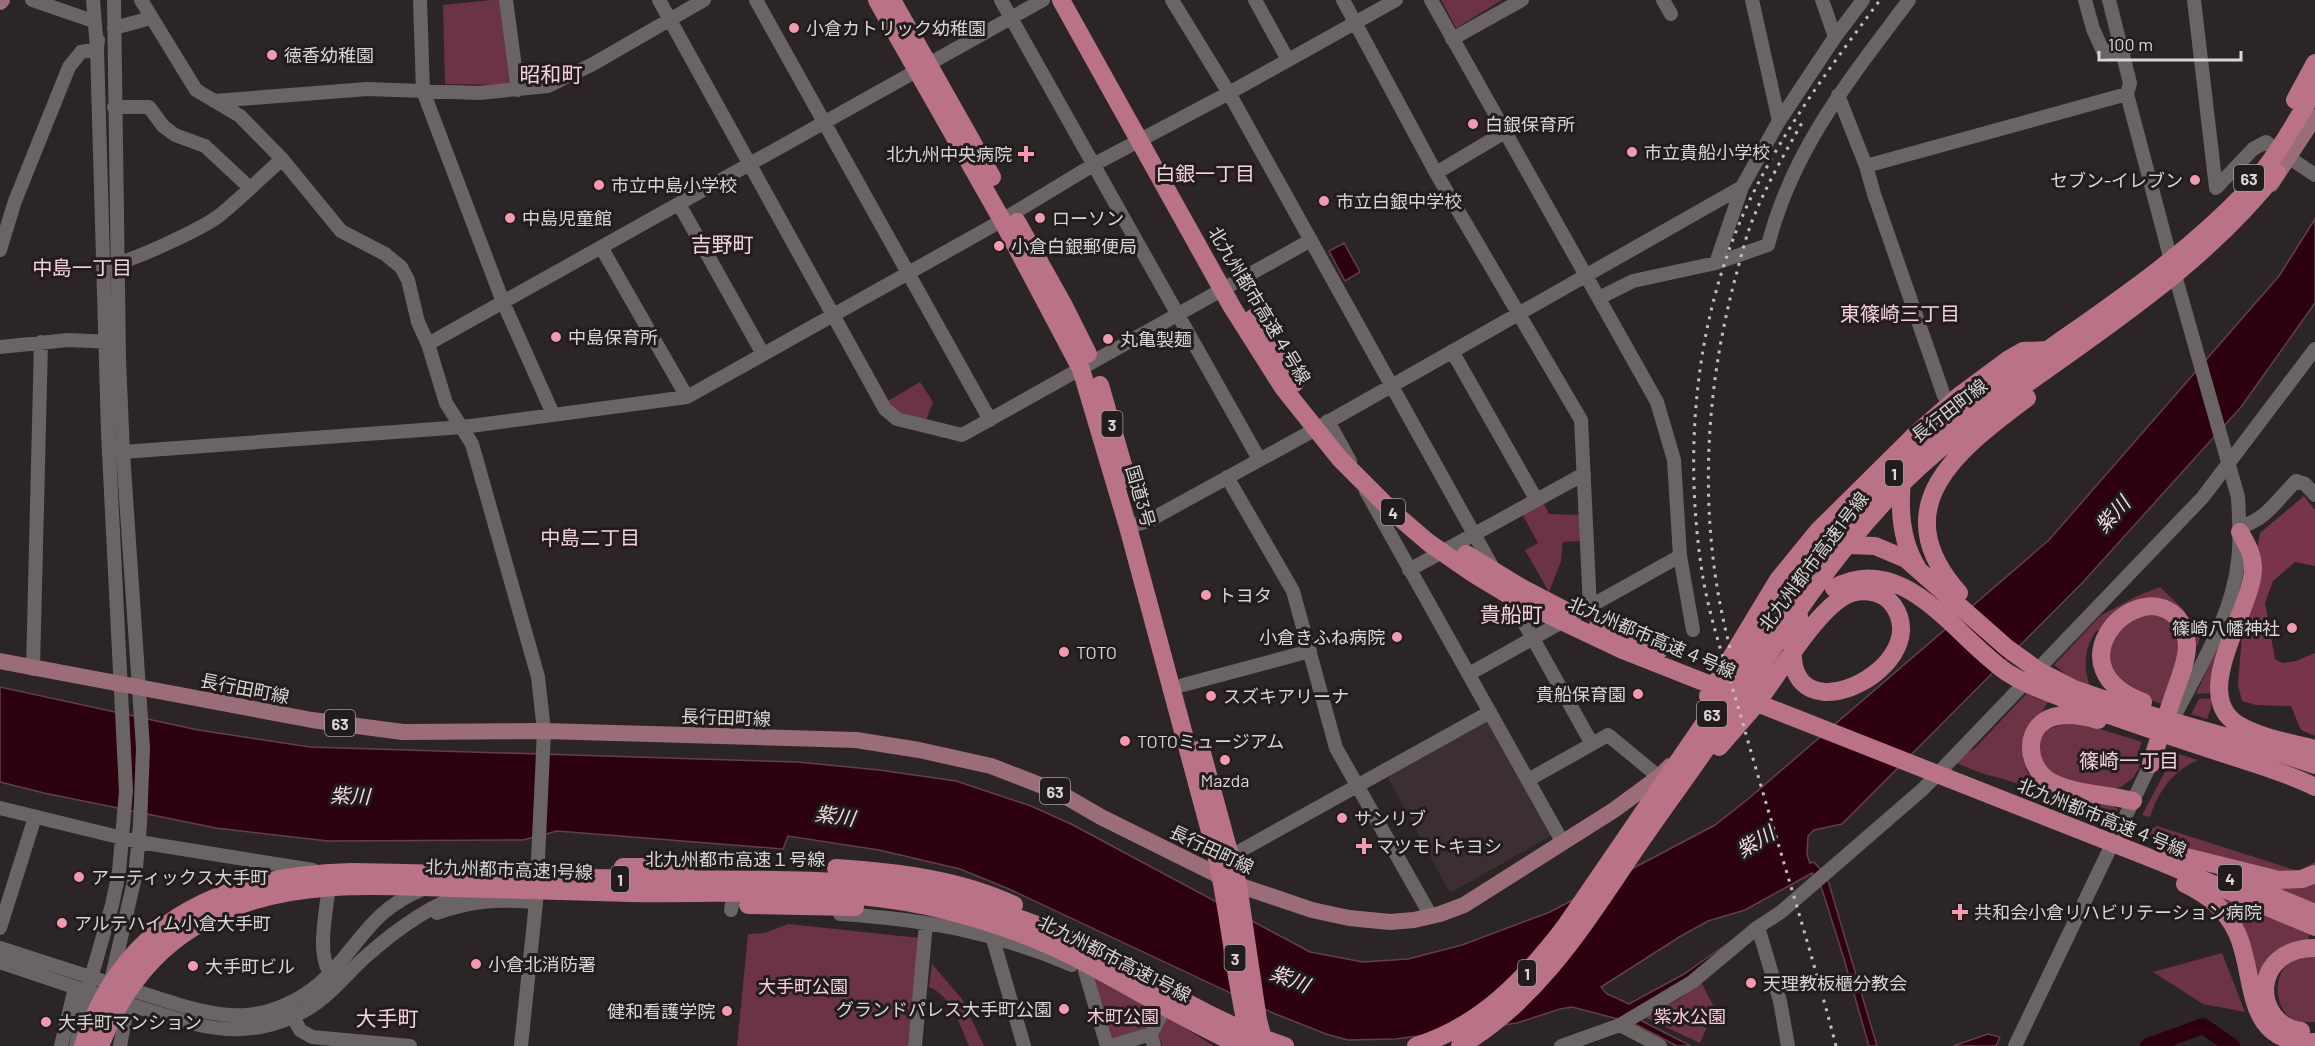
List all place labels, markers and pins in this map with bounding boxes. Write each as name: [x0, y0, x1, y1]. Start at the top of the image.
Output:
place label: 小倉カトリック幼稚園: [806, 17, 986, 39]
marker: 小倉カトリック幼稚園: [787, 21, 801, 35]
place label: 徳香幼稚園: [284, 44, 374, 66]
marker: 徳香幼稚園: [265, 48, 279, 62]
place label: 白銀保育所: [1485, 113, 1575, 135]
marker: 白銀保育所: [1466, 117, 1480, 131]
place label: 市立貴船小学校: [1644, 141, 1770, 163]
place label: 北九州中央病院: [886, 143, 1012, 165]
marker: 北九州中央病院: [1017, 145, 1035, 163]
marker: 市立貴船小学校: [1625, 145, 1639, 159]
place label: セブン-イレブン: [2050, 169, 2183, 191]
marker: セブン-イレブン: [2188, 173, 2202, 187]
place label: 市立中島小学校: [611, 174, 737, 196]
marker: 市立中島小学校: [592, 178, 606, 192]
place label: 市立白銀中学校: [1336, 190, 1462, 212]
marker: 市立白銀中学校: [1317, 194, 1331, 208]
place label: 中島児童館: [522, 207, 612, 229]
place label: ローソン: [1052, 207, 1124, 229]
marker: 中島児童館: [503, 211, 517, 225]
marker: ローソン: [1033, 211, 1047, 225]
place label: 小倉白銀郵便局: [1011, 235, 1137, 257]
marker: 小倉白銀郵便局: [992, 239, 1006, 253]
place label: 中島保育所: [568, 326, 658, 348]
place label: 丸亀製麺: [1120, 328, 1192, 350]
marker: 中島保育所: [549, 330, 563, 344]
marker: 丸亀製麺: [1101, 332, 1115, 346]
place label: トヨタ: [1218, 584, 1272, 606]
marker: トヨタ: [1199, 588, 1213, 602]
place label: 篠崎八幡神社: [2172, 617, 2280, 639]
marker: 篠崎八幡神社: [2285, 621, 2299, 635]
place label: 小倉きふね病院: [1259, 626, 1385, 648]
marker: 小倉きふね病院: [1390, 630, 1404, 644]
place label: TOTO: [1076, 641, 1117, 663]
marker: TOTO: [1057, 645, 1071, 659]
place label: 貴船保育園: [1536, 683, 1626, 705]
place label: スズキアリーナ: [1223, 685, 1349, 707]
marker: 貴船保育園: [1631, 687, 1645, 701]
marker: スズキアリーナ: [1204, 689, 1218, 703]
place label: TOTOミュージアム: [1137, 730, 1284, 752]
marker: TOTOミュージアム: [1118, 734, 1132, 748]
marker: Mazda: [1218, 753, 1232, 767]
place label: Mazda: [1200, 769, 1250, 791]
place label: サンリブ: [1354, 807, 1426, 829]
marker: サンリブ: [1335, 811, 1349, 825]
place label: マツモトキヨシ: [1376, 835, 1502, 857]
marker: マツモトキヨシ: [1357, 839, 1371, 853]
place label: アーティックス大手町: [91, 866, 268, 888]
marker: アーティックス大手町: [72, 870, 86, 884]
place label: 共和会小倉リハビリテーション病院: [1974, 901, 2262, 923]
marker: 共和会小倉リハビリテーション病院: [1951, 903, 1969, 921]
place label: アルテハイム小倉大手町: [74, 912, 271, 934]
marker: アルテハイム小倉大手町: [55, 916, 69, 930]
place label: 小倉北消防署: [488, 953, 596, 975]
place label: 大手町ビル: [205, 955, 295, 977]
marker: 小倉北消防署: [469, 957, 483, 971]
marker: 大手町ビル: [186, 959, 200, 973]
place label: 天理教板櫃分教会: [1763, 972, 1907, 994]
marker: 天理教板櫃分教会: [1744, 976, 1758, 990]
place label: グランドパレス大手町公園: [836, 998, 1052, 1020]
place label: 健和看護学院: [607, 1000, 715, 1022]
marker: グランドパレス大手町公園: [1057, 1002, 1071, 1016]
marker: 健和看護学院: [720, 1004, 734, 1018]
place label: 大手町マンション: [58, 1011, 202, 1033]
marker: 大手町マンション: [39, 1015, 53, 1029]

